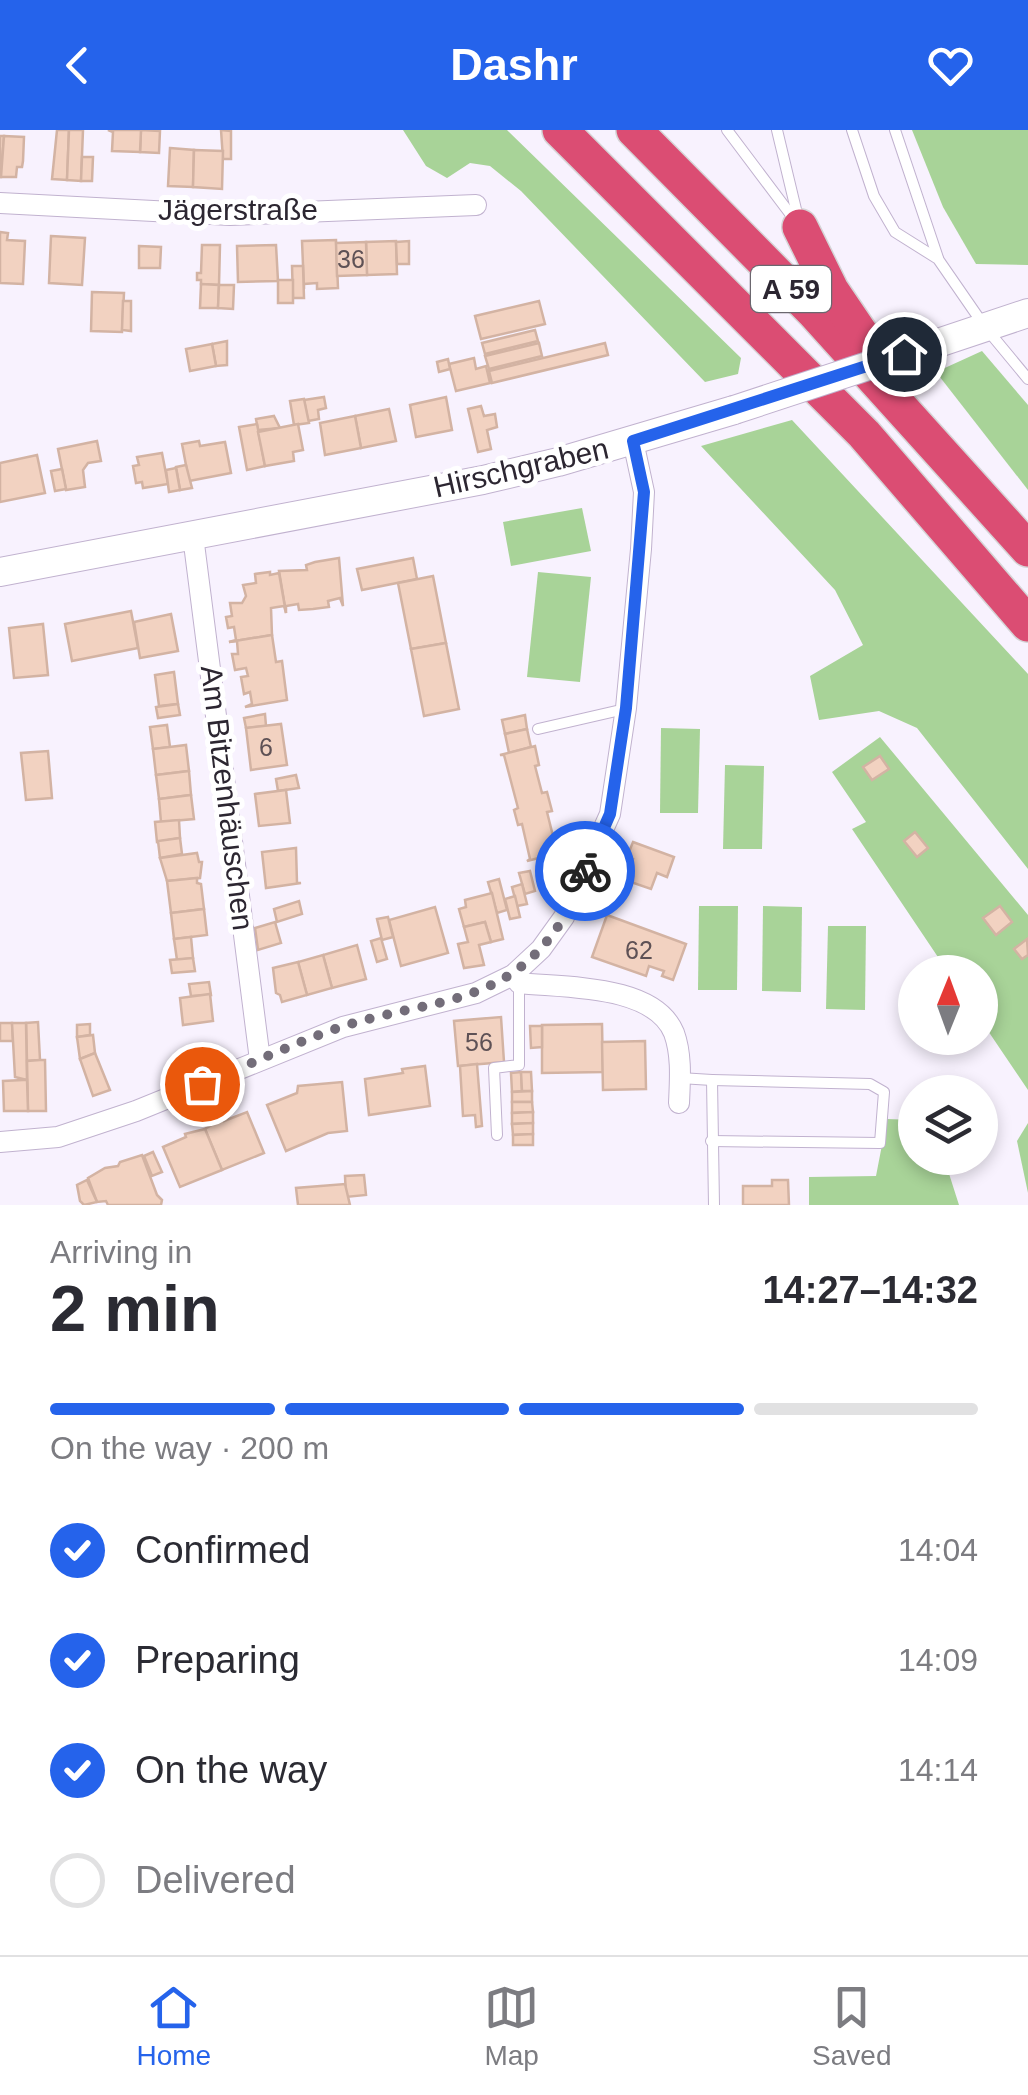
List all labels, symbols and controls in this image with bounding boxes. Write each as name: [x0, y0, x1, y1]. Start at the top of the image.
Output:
icon: back: [50, 38, 105, 93]
icon: heart: [923, 38, 978, 93]
text: Dashr: [450, 39, 578, 90]
street label: Jägerstraße: [158, 193, 318, 226]
house number: 36: [337, 245, 365, 273]
road number: A 59: [751, 266, 831, 312]
pin: [862, 312, 947, 397]
icon: home: [877, 327, 932, 382]
street label: Hirschgraben: [430, 431, 612, 504]
street label: Am Bitzenhäuschen: [195, 664, 260, 932]
house number: 6: [259, 733, 273, 761]
courier: [535, 821, 635, 921]
icon: bike: [558, 844, 613, 899]
house number: 62: [625, 936, 653, 964]
north arrow: [898, 955, 998, 1055]
map controls: [898, 955, 998, 1175]
house number: 56: [465, 1028, 493, 1056]
pin: [160, 1042, 245, 1127]
icon: bag: [175, 1057, 230, 1112]
button: layers: [898, 1075, 998, 1175]
text: Arriving in: [50, 1234, 192, 1270]
text: 14:27–14:32: [762, 1269, 978, 1311]
text: 2 min: [50, 1272, 220, 1345]
text: On the way · 200 m: [50, 1430, 329, 1466]
icon: check: [50, 1523, 105, 1578]
text: Confirmed: [135, 1529, 310, 1571]
text: 14:04: [898, 1532, 978, 1568]
icon: check: [50, 1633, 105, 1688]
text: Preparing: [135, 1639, 300, 1681]
text: 14:09: [898, 1642, 978, 1678]
icon: check: [50, 1743, 105, 1798]
text: On the way: [135, 1749, 327, 1791]
text: 14:14: [898, 1752, 978, 1788]
text: Delivered: [135, 1859, 296, 1901]
tab: Home: [136, 1980, 211, 2072]
tab: Map: [484, 1980, 539, 2072]
tab: Saved: [812, 1980, 891, 2072]

